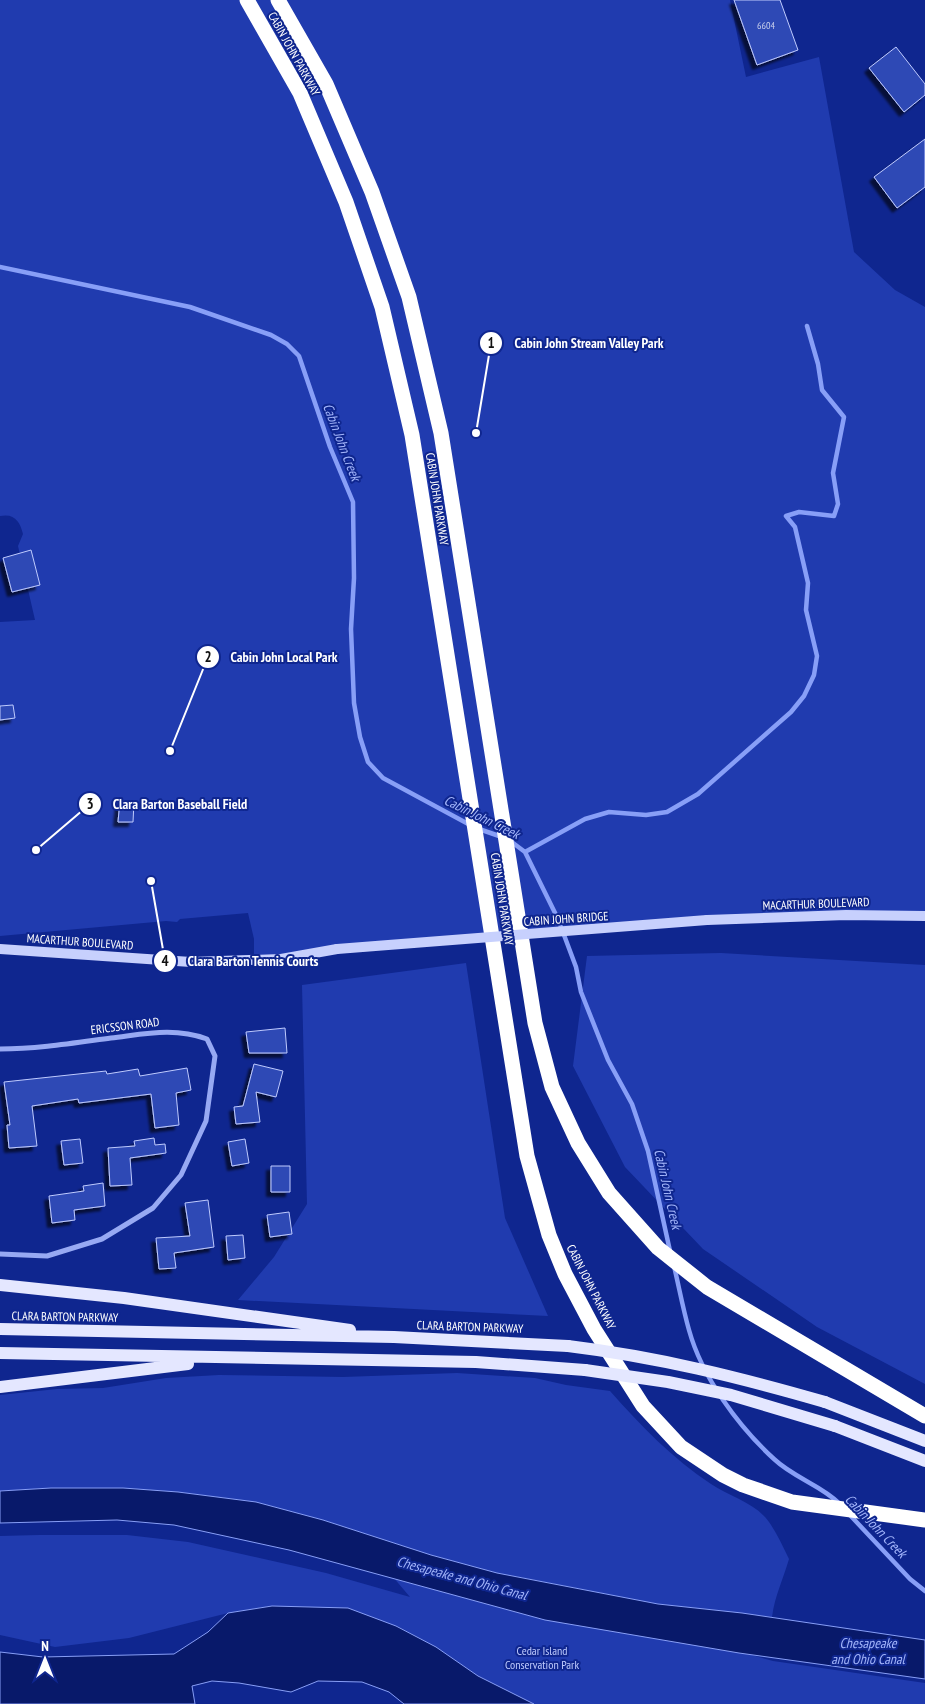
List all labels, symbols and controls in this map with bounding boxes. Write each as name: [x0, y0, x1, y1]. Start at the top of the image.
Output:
street label: CABIN JOHN PARKWAY: [265, 9, 324, 99]
house number: 6604: [757, 19, 776, 32]
callout: Cabin John Stream Valley Park: [479, 328, 674, 357]
text: 1: [487, 333, 495, 352]
text: Cabin John Stream Valley Park: [514, 334, 664, 352]
water label: Cabin John Creek: [319, 401, 366, 485]
street label: CABIN JOHN PARKWAY: [423, 452, 452, 547]
callout: Cabin John Local Park: [195, 642, 347, 671]
text: 2: [204, 647, 212, 666]
text: Cabin John Local Park: [230, 648, 338, 666]
callout: Clara Barton Baseball Field: [78, 789, 257, 818]
water label: Cabin John Creek: [441, 791, 524, 844]
text: 3: [86, 794, 94, 813]
text: Clara Barton Baseball Field: [113, 795, 247, 813]
street label: CABIN JOHN PARKWAY: [488, 852, 517, 947]
street label: MACARTHUR BOULEVARD: [762, 894, 870, 913]
street label: CABIN JOHN BRIDGE: [523, 908, 609, 929]
street label: MACARTHUR BOULEVARD: [26, 930, 134, 953]
callout: Clara Barton Tennis Courts: [153, 946, 329, 975]
text: 4: [161, 951, 169, 970]
text: Clara Barton Tennis Courts: [188, 952, 319, 970]
street label: ERICSSON ROAD: [90, 1014, 160, 1037]
water label: Cabin John Creek: [650, 1147, 686, 1232]
street label: CABIN JOHN PARKWAY: [564, 1242, 620, 1332]
street label: CLARA BARTON PARKWAY: [11, 1308, 119, 1325]
street label: CLARA BARTON PARKWAY: [416, 1317, 524, 1336]
water label: Cabin John Creek: [841, 1490, 912, 1563]
water label: Chesapeake and Ohio Canal: [395, 1552, 531, 1604]
north arrow: [20, 1634, 70, 1684]
water label: Chesapeake and Ohio Canal: [831, 1634, 906, 1668]
text: N: [41, 1637, 49, 1655]
park label: Cedar Island Conservation Park: [505, 1643, 579, 1672]

